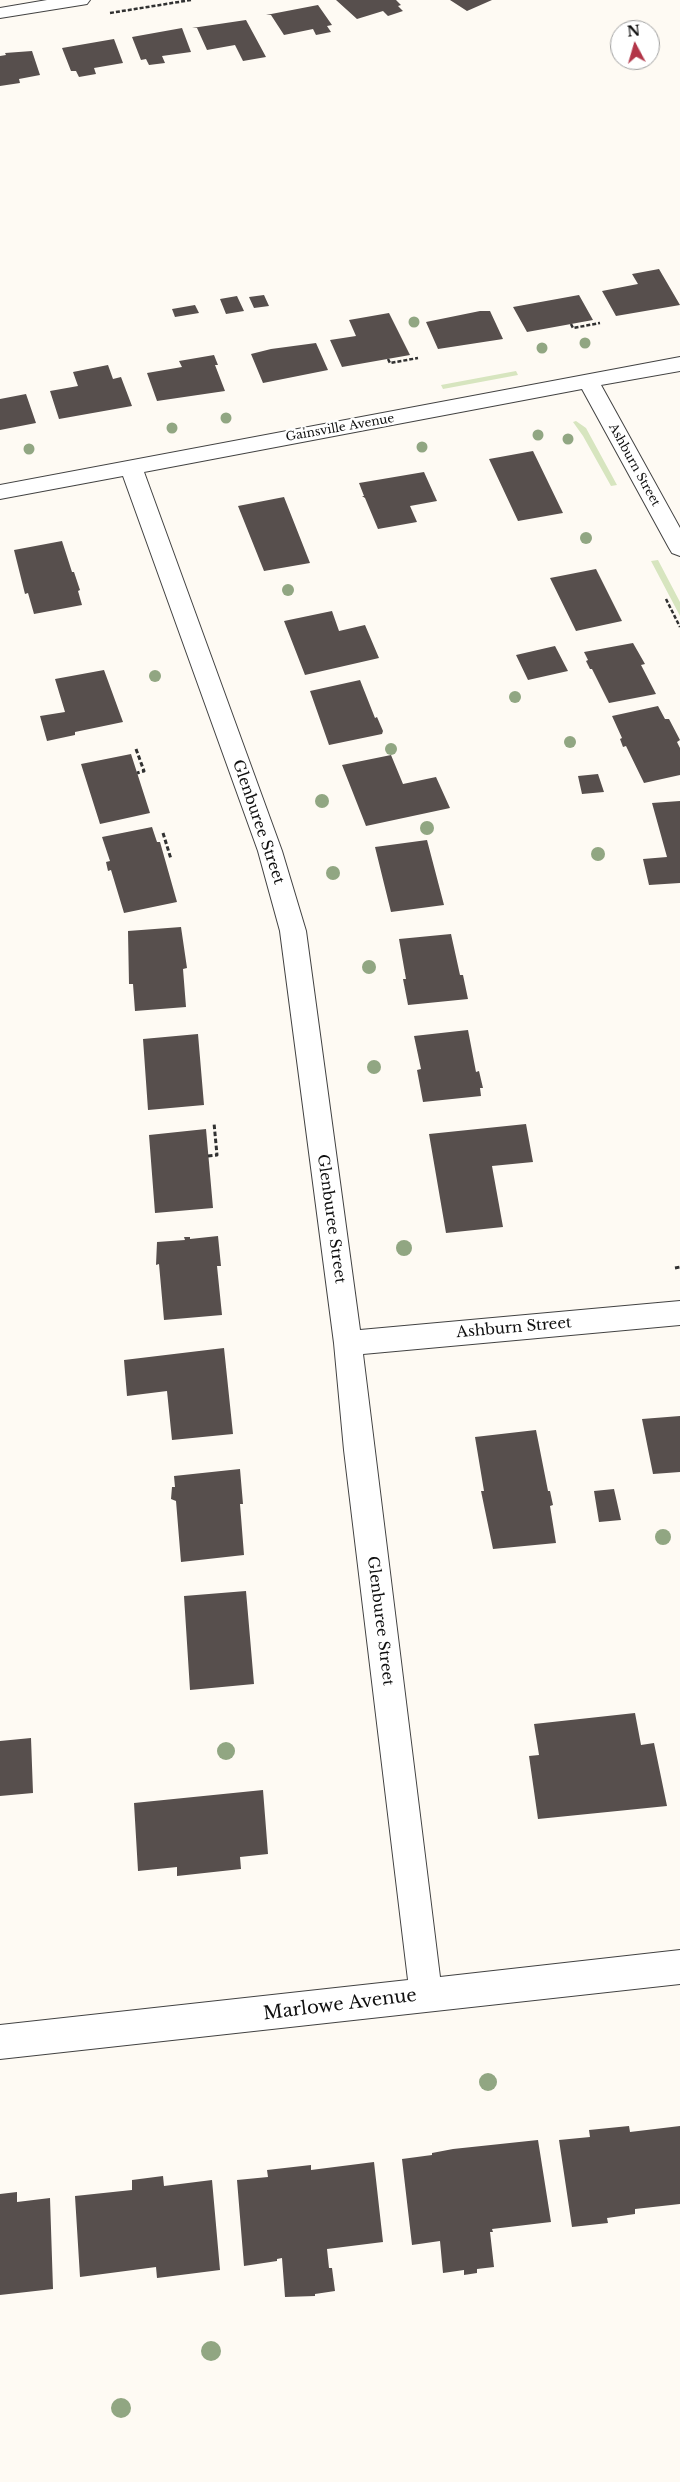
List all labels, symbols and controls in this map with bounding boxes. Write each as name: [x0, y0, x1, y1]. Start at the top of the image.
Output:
north arrow: [610, 20, 660, 70]
text: N: [626, 21, 641, 41]
street label: Gainsville Avenue: [285, 411, 395, 445]
street label: Ashburn Street: [605, 421, 663, 509]
street label: Glenburee Street: [228, 757, 288, 887]
street label: Glenburee Street: [313, 1153, 349, 1285]
street label: Ashburn Street: [456, 1314, 572, 1342]
street label: Glenburee Street: [363, 1555, 397, 1687]
street label: Marlowe Avenue: [262, 1985, 418, 2025]

